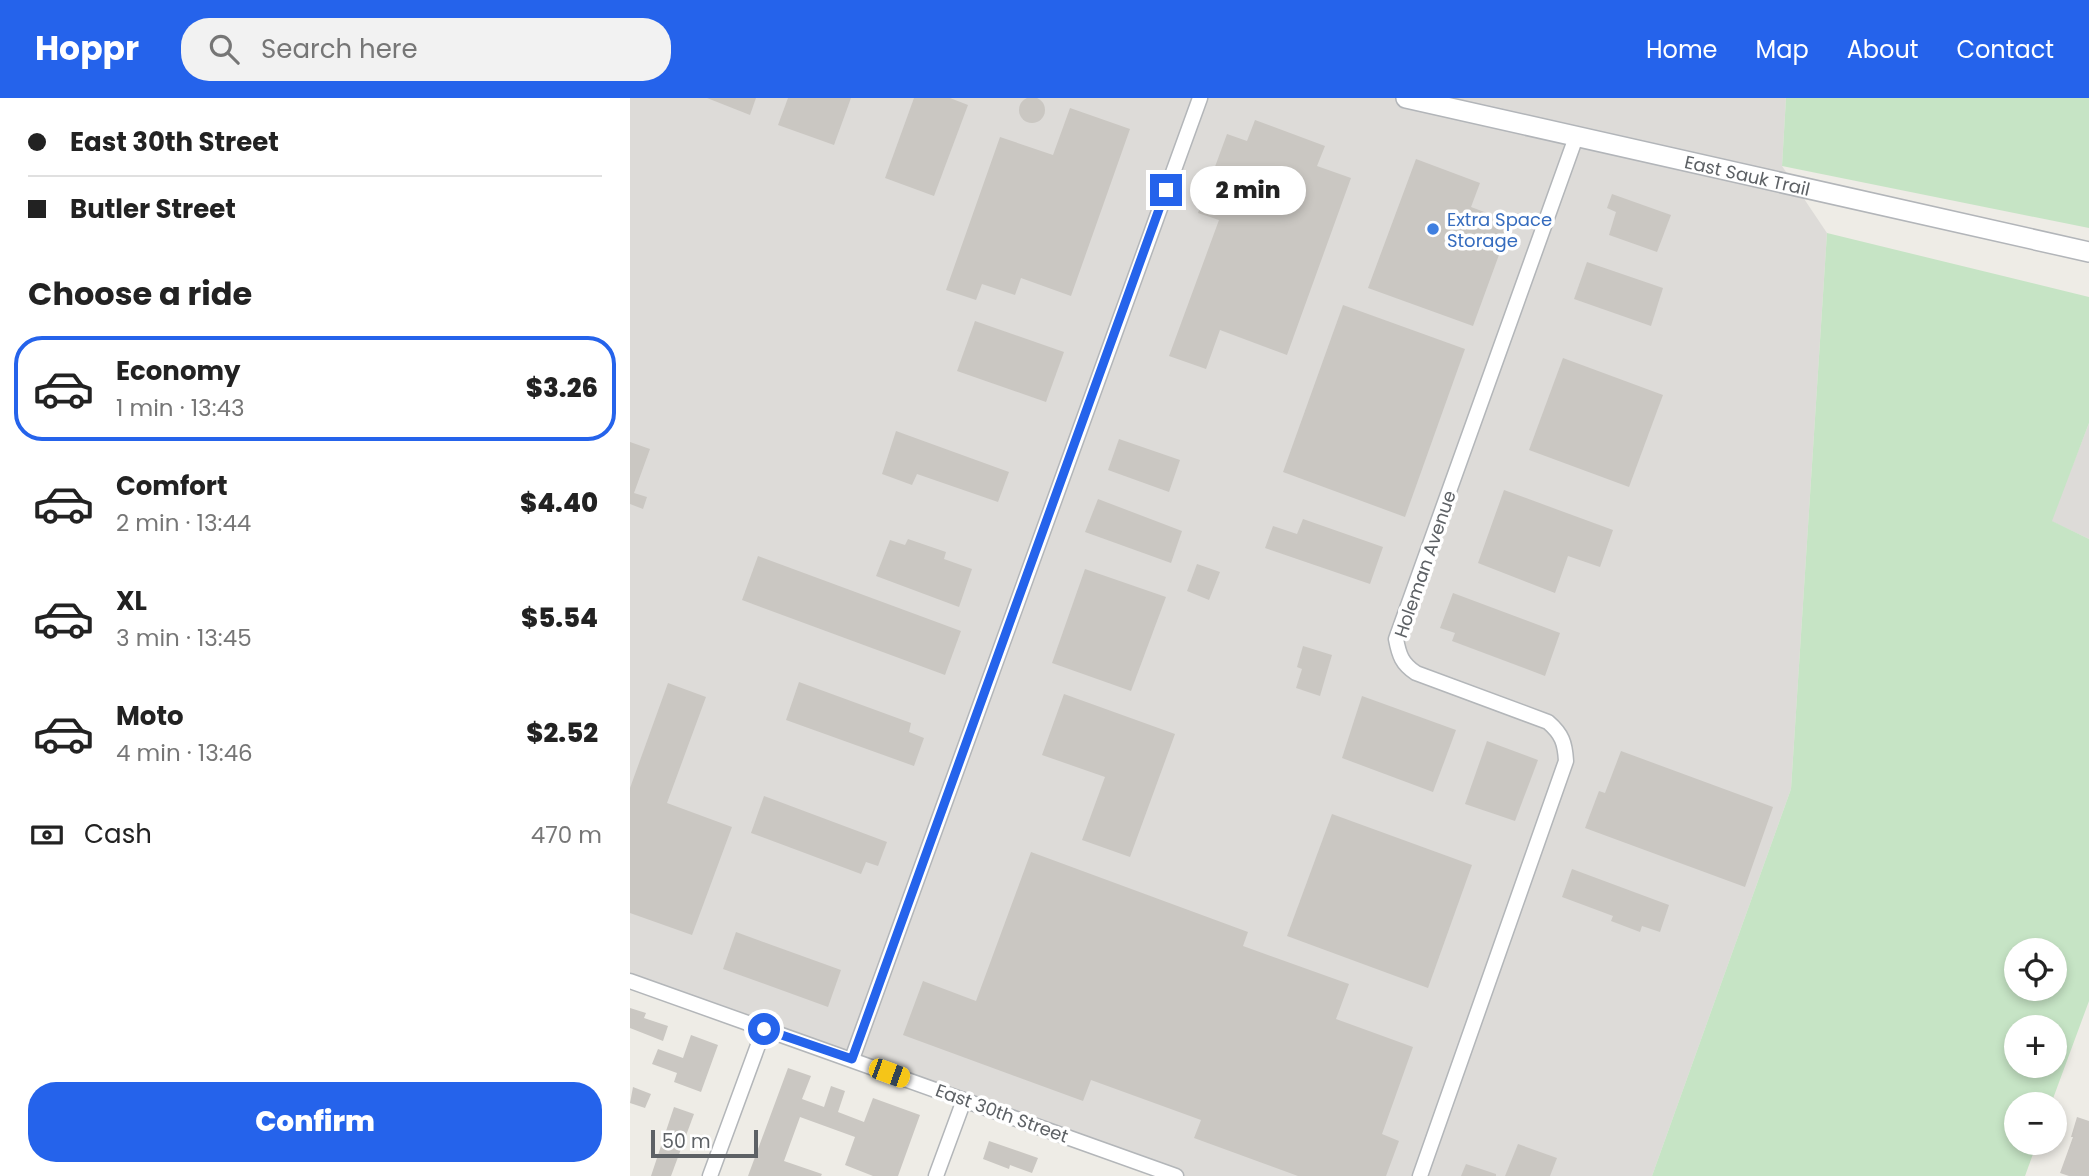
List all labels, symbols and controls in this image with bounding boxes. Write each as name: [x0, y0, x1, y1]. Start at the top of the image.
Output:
search box: [181, 18, 671, 81]
text: Hoppr: [35, 25, 139, 72]
icon: search: [205, 30, 243, 68]
text: Search here: [261, 31, 418, 67]
text: Home: [1646, 33, 1718, 66]
text: Map: [1756, 33, 1809, 66]
text: About: [1847, 33, 1918, 66]
text: Contact: [1956, 33, 2054, 66]
text: East 30th Street: [70, 124, 279, 160]
street label: East Sauk Trail: [1682, 149, 1813, 201]
callout: 2 min: [1190, 166, 1306, 214]
route end: [1150, 174, 1182, 206]
text: 2 min: [1216, 174, 1280, 206]
text: Butler Street: [70, 191, 236, 227]
place label: Extra Space Storage: [1447, 207, 1552, 253]
marker: Extra Space Storage: [1425, 221, 1441, 237]
text: Choose a ride: [28, 271, 252, 316]
text: Economy: [116, 353, 240, 389]
icon: car: [32, 357, 95, 420]
text: $3.26: [526, 370, 598, 406]
text: 1 min · 13:43: [116, 392, 245, 424]
text: Comfort: [116, 468, 228, 504]
icon: car: [32, 472, 95, 535]
text: $4.40: [520, 485, 598, 521]
street label: Holeman Avenue: [1388, 487, 1462, 641]
text: 2 min · 13:44: [116, 507, 251, 539]
text: XL: [116, 583, 147, 619]
icon: car: [32, 587, 95, 650]
text: $5.54: [521, 600, 598, 636]
text: 3 min · 13:45: [116, 622, 252, 654]
text: Moto: [116, 698, 184, 734]
icon: car: [32, 702, 95, 765]
text: $2.52: [526, 715, 598, 751]
text: 4 min · 13:46: [116, 737, 253, 769]
icon: cash: [28, 816, 66, 854]
text: Cash: [84, 816, 152, 852]
text: 470 m: [531, 819, 602, 851]
map controls: [2004, 938, 2067, 1155]
button: locate: [2004, 938, 2067, 1001]
route start: [748, 1013, 780, 1045]
button: +: [2004, 1015, 2067, 1078]
car: [866, 1056, 913, 1090]
street label: East 30th Street: [932, 1077, 1072, 1149]
button: Confirm: [28, 1082, 602, 1162]
button: −: [2004, 1092, 2067, 1155]
scale bar: [651, 1127, 758, 1159]
text: 50 m: [662, 1128, 711, 1155]

